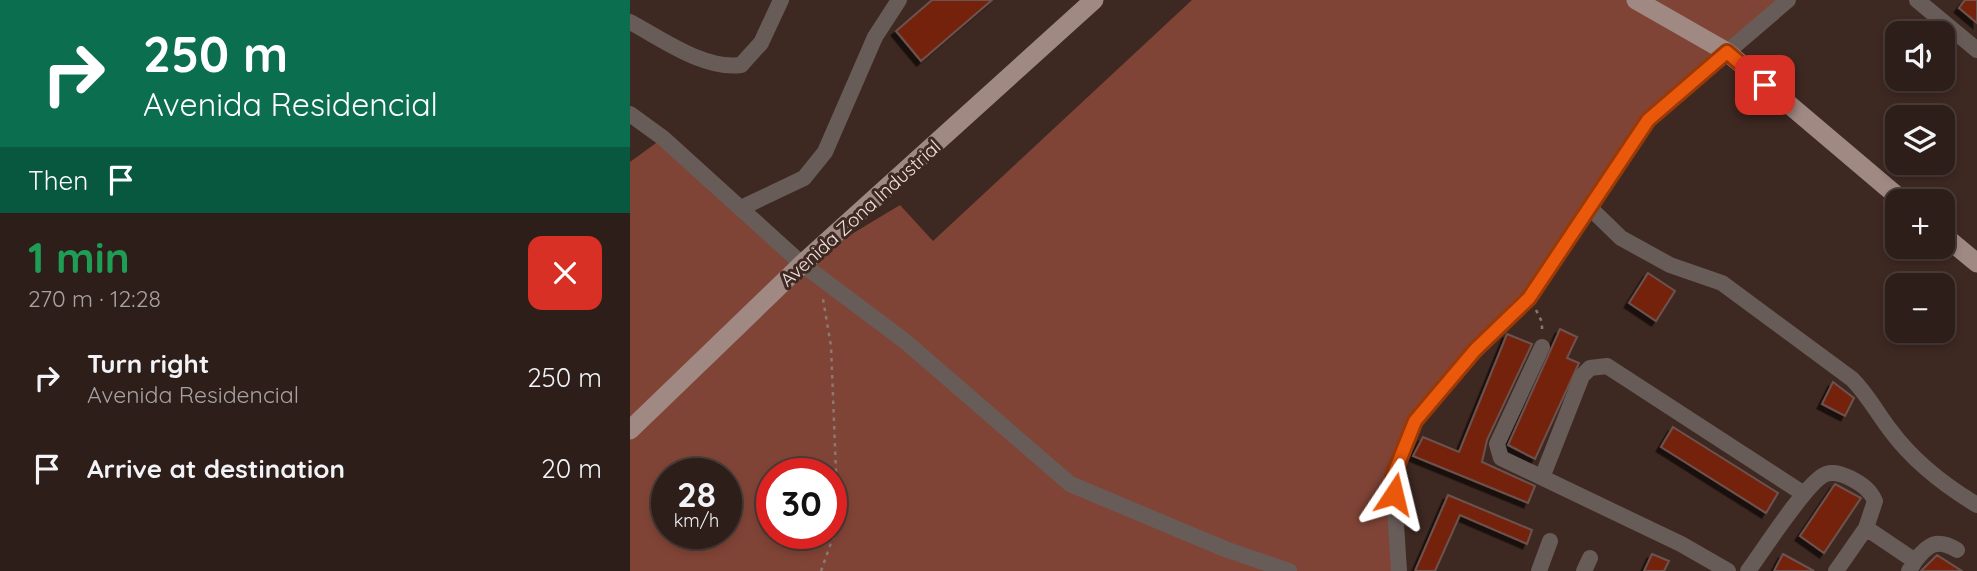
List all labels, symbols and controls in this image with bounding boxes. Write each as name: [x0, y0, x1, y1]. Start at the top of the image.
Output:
map controls: [1885, 21, 1955, 343]
button: sound: [1885, 21, 1955, 91]
text: 250 m: [143, 23, 288, 84]
icon: right: [28, 28, 119, 119]
pin: [1735, 55, 1795, 115]
icon: arrive: [1746, 66, 1784, 104]
text: Avenida Residencial: [143, 84, 438, 124]
button: layers: [1885, 105, 1955, 175]
street label: Avenida Zona Industrial: [775, 134, 945, 292]
icon: arrive: [102, 161, 140, 199]
text: Then: [28, 164, 88, 197]
button: +: [1885, 189, 1955, 259]
text: 1 min: [28, 231, 130, 284]
button: close: [528, 236, 602, 310]
button: −: [1885, 273, 1955, 343]
text: 270 m · 12:28: [28, 284, 161, 313]
text: Turn right: [87, 347, 209, 380]
icon: right: [28, 359, 66, 397]
text: 250 m: [527, 361, 602, 394]
text: Avenida Residencial: [87, 380, 299, 409]
icon: arrive: [28, 450, 66, 488]
text: Arrive at destination: [87, 452, 345, 485]
text: 20 m: [541, 452, 602, 485]
position arrow: [1357, 457, 1431, 531]
speed limit sign: 30: [756, 458, 847, 549]
text: 28: [677, 472, 716, 516]
text: km/h: [674, 509, 719, 532]

